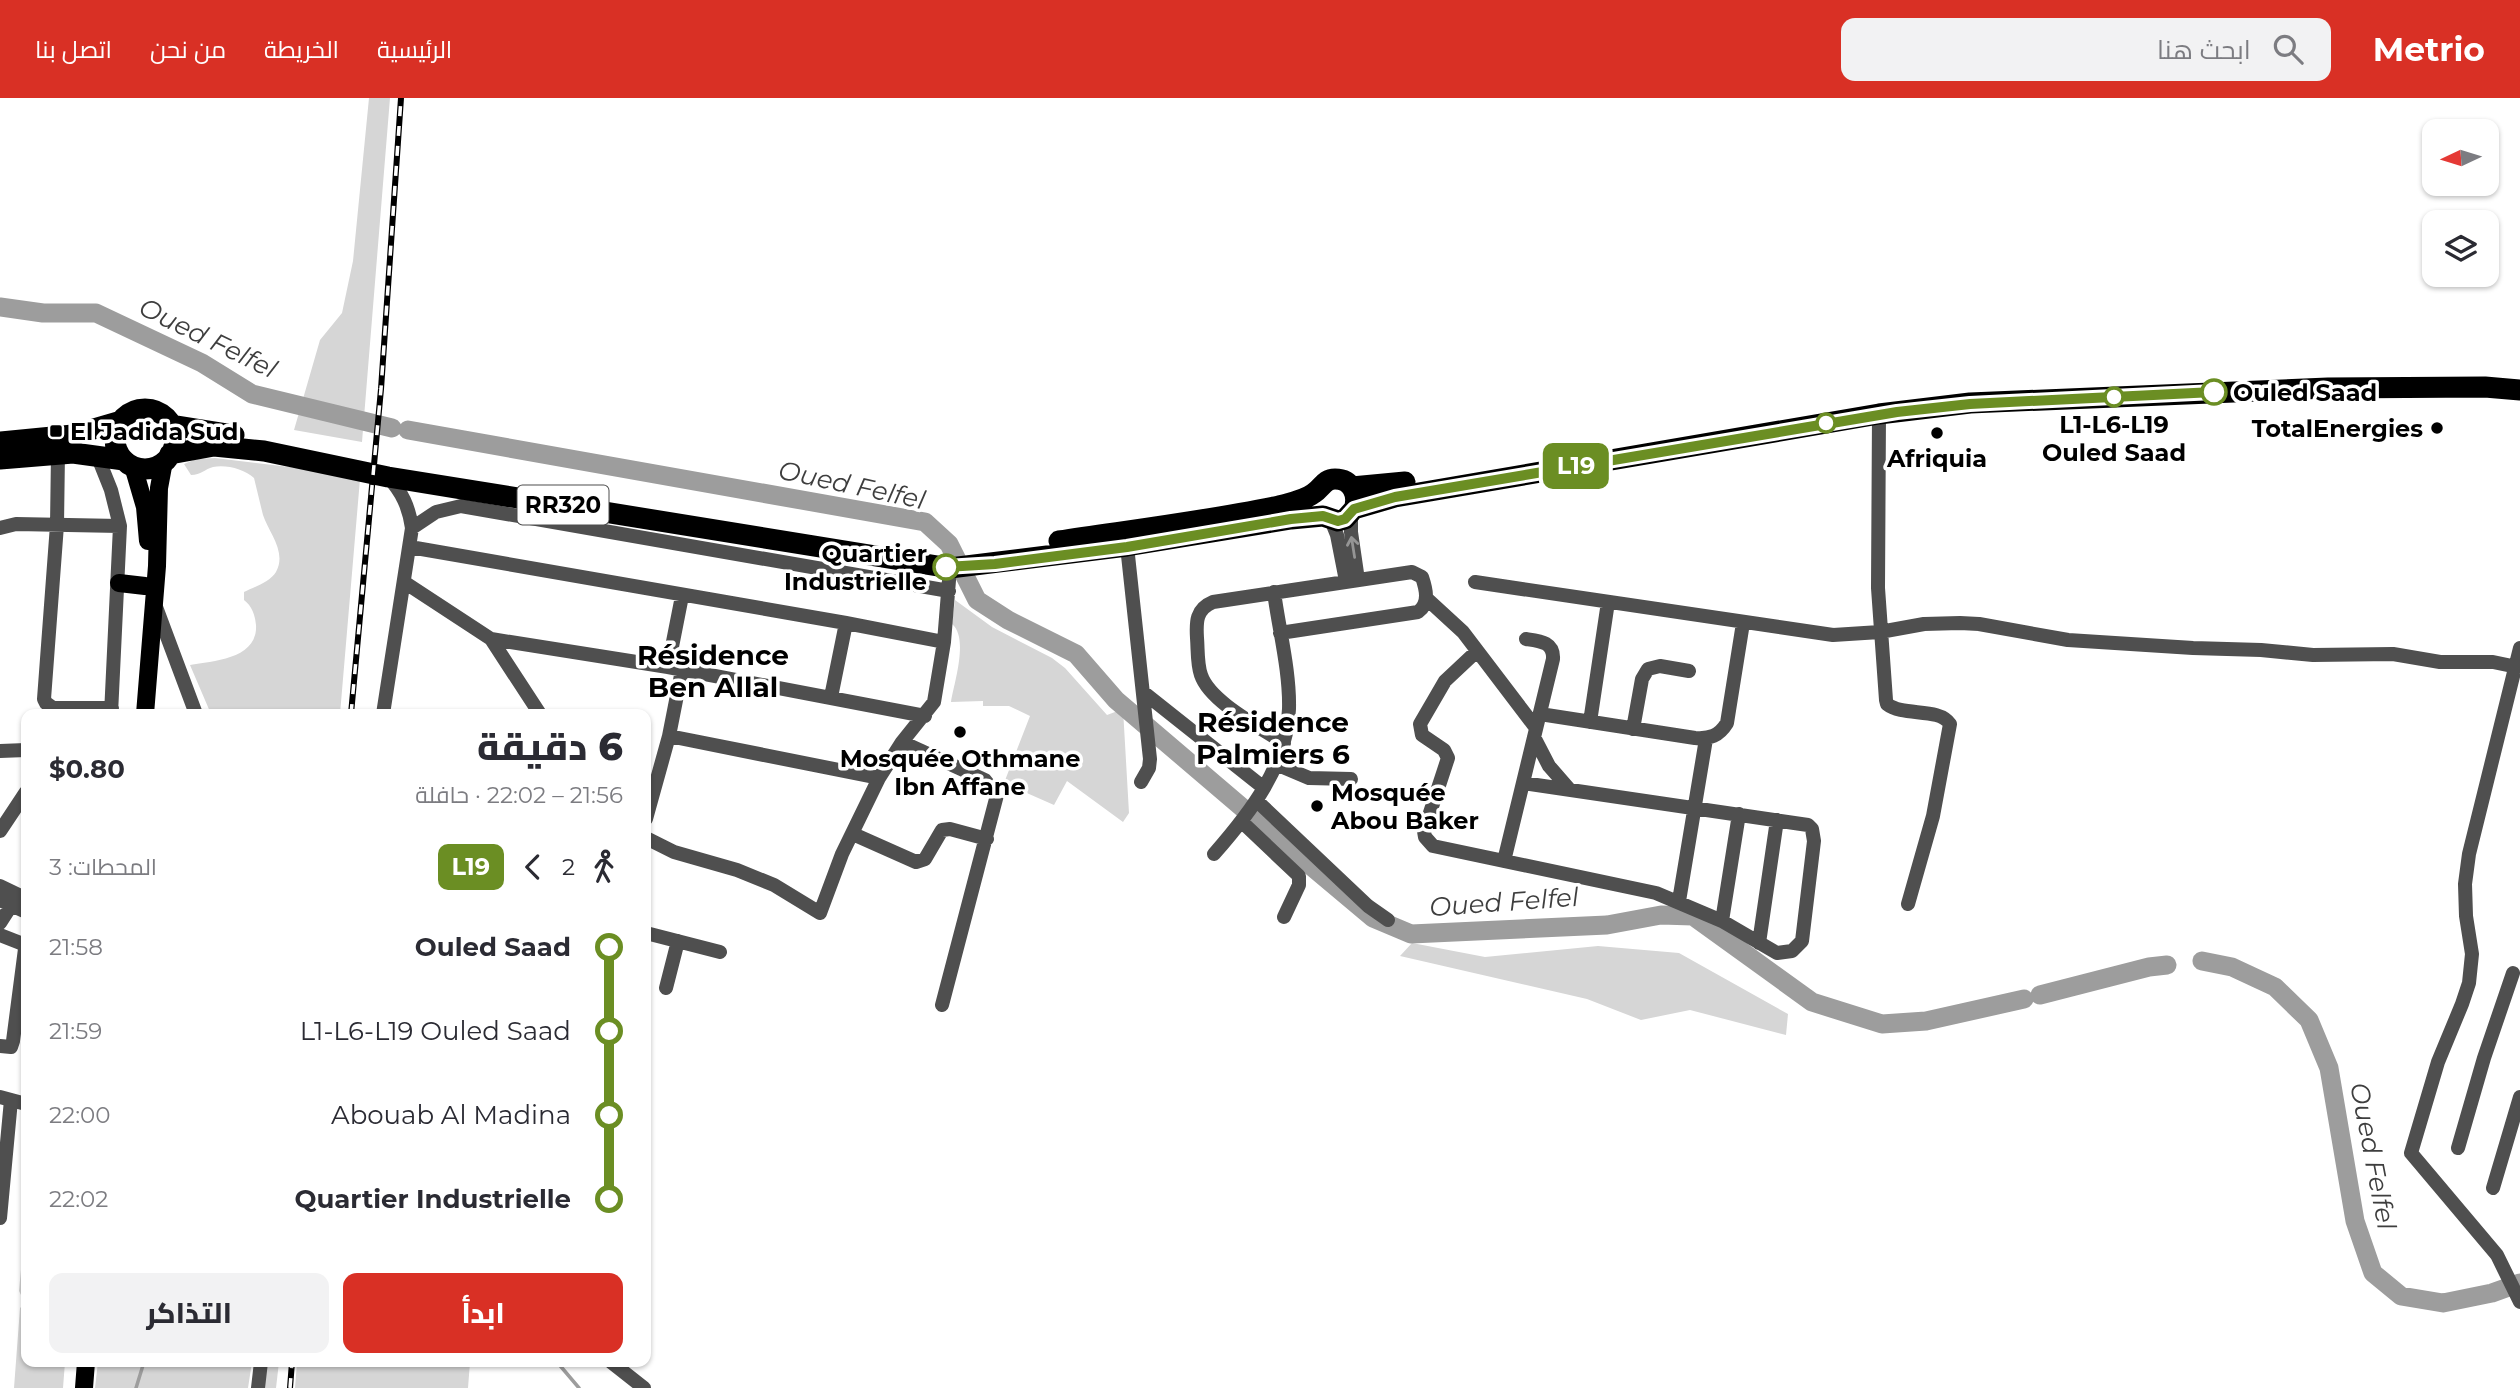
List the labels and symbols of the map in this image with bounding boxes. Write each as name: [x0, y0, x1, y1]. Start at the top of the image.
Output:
north arrow: [2422, 119, 2499, 196]
water label: Oued Felfel: [134, 291, 282, 385]
place label: Ouled Saad: [2233, 378, 2377, 407]
marker: Ouled Saad: [2201, 379, 2227, 405]
marker: L1-L6-L19 Ouled Saad: [2104, 387, 2124, 407]
place label: L1-L6-L19 Ouled Saad: [2042, 410, 2186, 467]
unlabelled marker: [1816, 413, 1836, 433]
place label: TotalEnergies: [2252, 414, 2423, 443]
place label: El Jadida Sud: [70, 417, 238, 446]
marker: TotalEnergies: [2429, 420, 2445, 436]
marker: El Jadida Sud: [48, 423, 64, 439]
marker: Afriquia: [1929, 425, 1945, 441]
line badge: L19: [1536, 443, 1616, 489]
place label: Afriquia: [1886, 444, 1987, 473]
water label: Oued Felfel: [776, 454, 928, 516]
road number: RR320: [518, 486, 608, 524]
one-way arrow: [1346, 536, 1359, 559]
place label: Quartier Industrielle: [784, 539, 927, 596]
marker: Quartier Industrielle: [933, 554, 959, 580]
district label: Résidence Ben Allal: [637, 638, 789, 704]
district label: Résidence Palmiers 6: [1196, 705, 1350, 771]
marker: Mosquée Othmane Ibn Affane: [952, 724, 968, 740]
place label: Mosquée Othmane Ibn Affane: [840, 744, 1080, 801]
place label: Mosquée Abou Baker: [1330, 778, 1479, 835]
marker: Mosquée Abou Baker: [1309, 798, 1325, 814]
water label: Oued Felfel: [1428, 881, 1580, 923]
water label: Oued Felfel: [2343, 1080, 2403, 1232]

